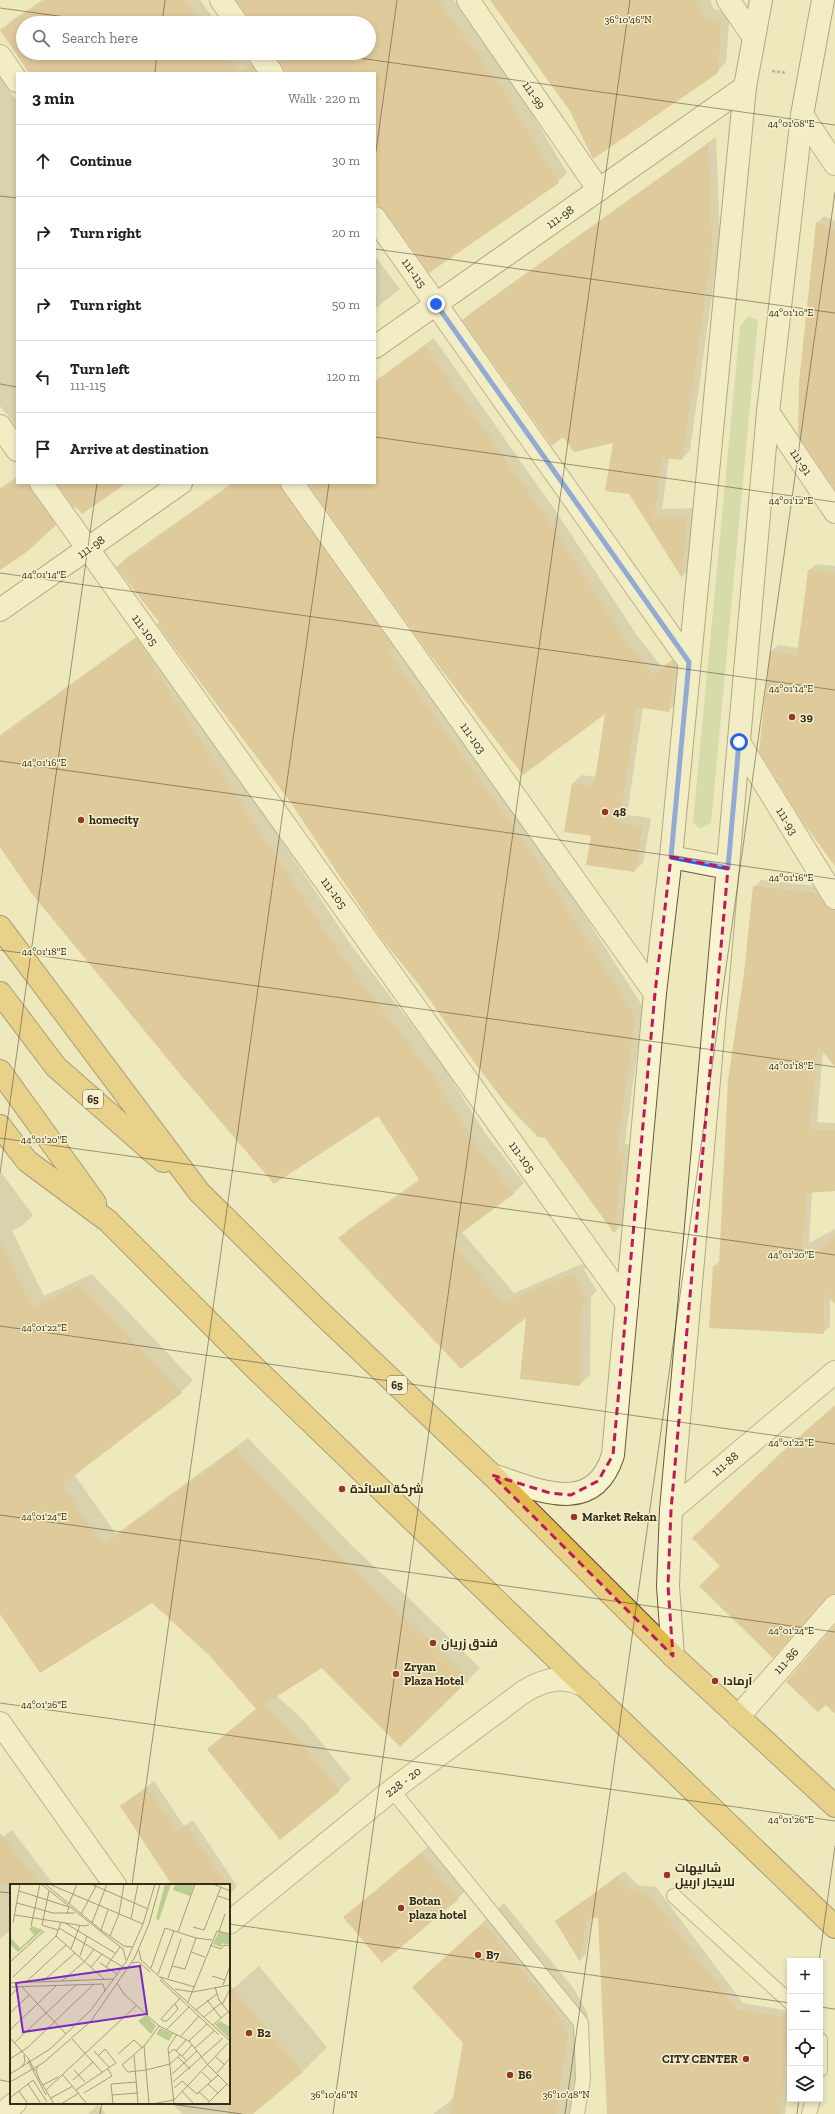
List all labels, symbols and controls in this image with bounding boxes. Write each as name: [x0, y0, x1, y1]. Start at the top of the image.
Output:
text: 36°10'46"N: [604, 14, 652, 26]
search box: [16, 16, 376, 60]
icon: search: [30, 27, 52, 49]
text: Search here: [62, 29, 138, 47]
street label: 111-99: [519, 78, 549, 112]
text: 3 min: [32, 88, 74, 108]
text: Walk · 220 m: [288, 91, 360, 106]
text: 44°01'08"E: [768, 118, 814, 130]
icon: ahead: [32, 150, 54, 172]
text: Continue: [70, 152, 132, 170]
text: 30 m: [332, 153, 360, 168]
street label: 111-98: [543, 202, 577, 232]
icon: right: [32, 222, 54, 244]
text: Turn right: [70, 224, 141, 242]
text: 20 m: [332, 225, 360, 240]
street label: 111-115: [399, 255, 429, 291]
icon: right: [32, 294, 54, 316]
route end: [427, 295, 445, 313]
text: Turn right: [70, 296, 141, 314]
text: 50 m: [332, 297, 360, 312]
text: 44°01'10"E: [768, 307, 814, 319]
text: Turn left: [70, 360, 130, 378]
icon: left: [32, 366, 54, 388]
text: 120 m: [327, 369, 360, 384]
text: 111-115: [70, 378, 106, 393]
icon: arrive: [32, 438, 54, 460]
text: Arrive at destination: [70, 440, 209, 458]
street label: 111-91: [787, 446, 815, 478]
text: 44°01'12"E: [769, 495, 813, 507]
street label: 111-98: [74, 532, 108, 562]
text: 44°01'14"E: [22, 569, 66, 581]
street label: 111-105: [129, 612, 161, 648]
text: 44°01'14"E: [769, 683, 813, 695]
place label: 39: [800, 710, 813, 724]
marker: 39: [787, 712, 797, 722]
street label: 111-103: [457, 720, 489, 756]
route start: [730, 733, 748, 751]
text: 44°01'16"E: [22, 757, 66, 769]
street label: 111-93: [773, 804, 801, 838]
place label: 48: [613, 805, 627, 819]
marker: 48: [600, 807, 610, 817]
place label: homecity: [89, 813, 139, 827]
marker: homecity: [76, 815, 86, 825]
text: 44°01'16"E: [769, 872, 813, 884]
street label: 111-105: [318, 875, 350, 911]
text: 44°01'18"E: [22, 946, 66, 958]
text: 44°01'18"E: [769, 1060, 813, 1072]
road number: 65: [83, 1090, 103, 1108]
text: 44°01'20"E: [21, 1134, 67, 1146]
street label: 111-105: [506, 1139, 538, 1175]
text: 44°01'20"E: [768, 1249, 814, 1261]
text: 44°01'22"E: [21, 1322, 67, 1334]
road number: 65: [387, 1376, 407, 1394]
text: 44°01'22"E: [768, 1437, 814, 1449]
street label: 111-88: [709, 1449, 741, 1479]
place label: شركة السائدة: [350, 1482, 424, 1497]
marker: شركة السائدة: [337, 1484, 347, 1494]
place label: Market Rekan: [582, 1510, 657, 1524]
text: 44°01'24"E: [21, 1511, 67, 1523]
marker: Market Rekan: [569, 1512, 579, 1522]
text: 44°01'24"E: [768, 1625, 814, 1637]
place label: فندق زريان: [441, 1636, 498, 1651]
marker: فندق زريان: [428, 1638, 438, 1648]
street label: 111-86: [771, 1645, 801, 1677]
place label: Zryan Plaza Hotel: [404, 1660, 464, 1688]
marker: Zryan Plaza Hotel: [391, 1669, 401, 1679]
place label: آرمادا: [723, 1674, 753, 1689]
marker: آرمادا: [710, 1676, 720, 1686]
text: 44°01'26"E: [21, 1699, 67, 1711]
street label: 228 - 20: [382, 1764, 424, 1800]
text: 44°01'26"E: [768, 1814, 814, 1826]
place label: شاليهات للايجار اربيل: [675, 1861, 735, 1890]
marker: شاليهات للايجار اربيل: [662, 1870, 672, 1880]
inset map: [10, 1884, 230, 2104]
place label: Botan plaza hotel: [409, 1894, 467, 1922]
marker: Botan plaza hotel: [396, 1903, 406, 1913]
place label: B7: [486, 1948, 499, 1962]
marker: B7: [473, 1950, 483, 1960]
map controls: [787, 1958, 823, 2102]
button: +: [787, 1958, 823, 1994]
button: −: [787, 1994, 823, 2030]
place label: B2: [257, 2026, 271, 2040]
marker: B2: [244, 2028, 254, 2038]
button: locate: [787, 2030, 823, 2066]
place label: CITY CENTER: [662, 2052, 738, 2066]
marker: CITY CENTER: [741, 2054, 751, 2064]
button: layers: [787, 2066, 823, 2102]
place label: B6: [518, 2068, 532, 2082]
marker: B6: [505, 2070, 515, 2080]
text: 36°10'46"N: [310, 2089, 358, 2101]
text: 36°10'48"N: [542, 2089, 590, 2101]

